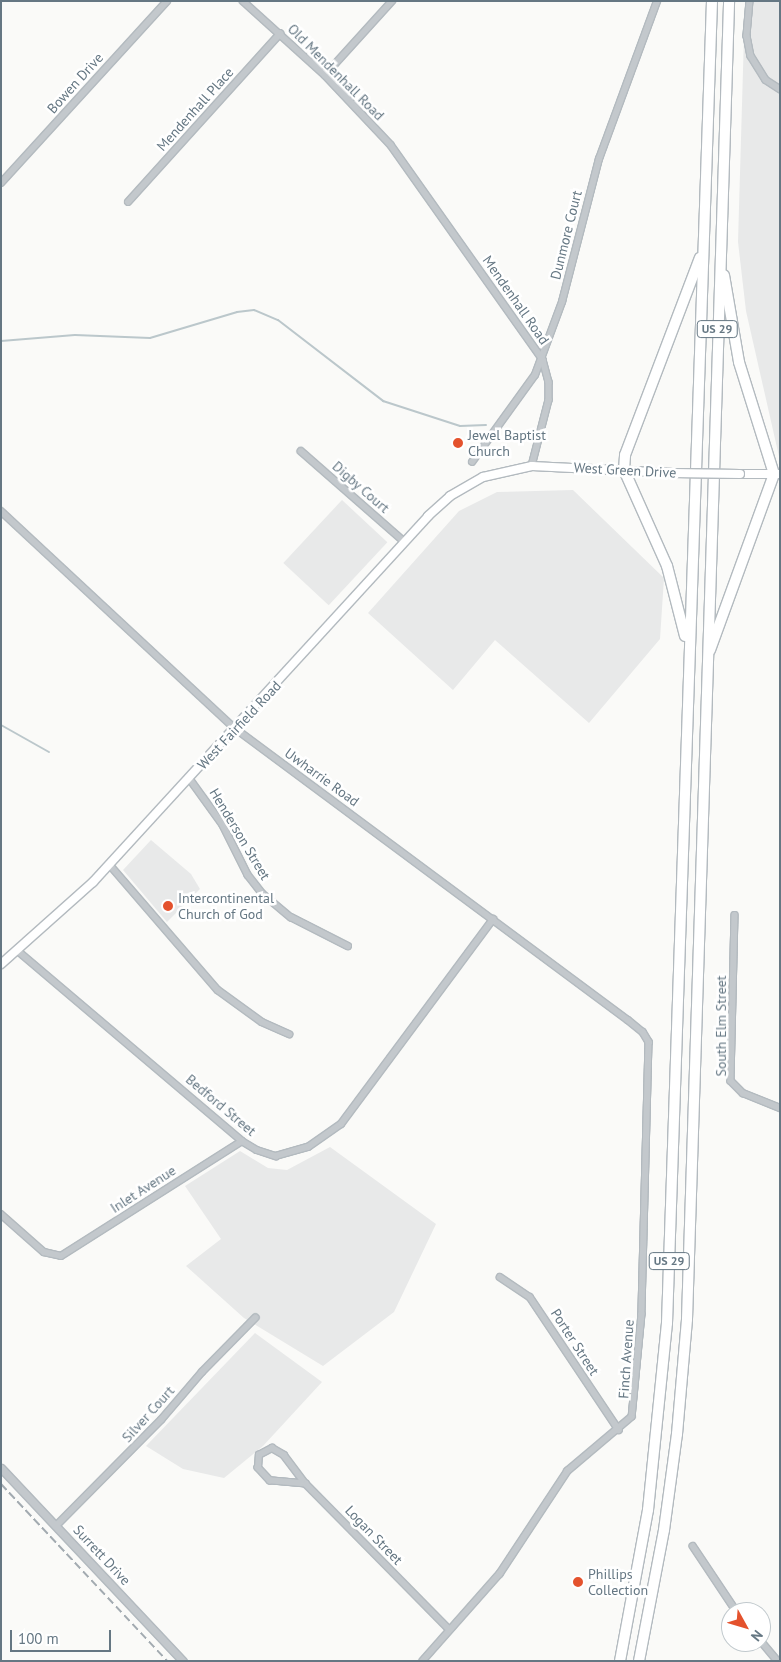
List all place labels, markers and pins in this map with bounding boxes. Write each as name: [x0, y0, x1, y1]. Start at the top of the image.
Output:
place label: Jewel Baptist Church: [468, 427, 546, 460]
marker: Jewel Baptist Church: [452, 437, 464, 449]
place label: Intercontinental Church of God: [178, 890, 274, 922]
marker: Intercontinental Church of God: [162, 900, 174, 912]
place label: Phillips Collection: [588, 1566, 648, 1598]
marker: Phillips Collection: [572, 1576, 584, 1588]

